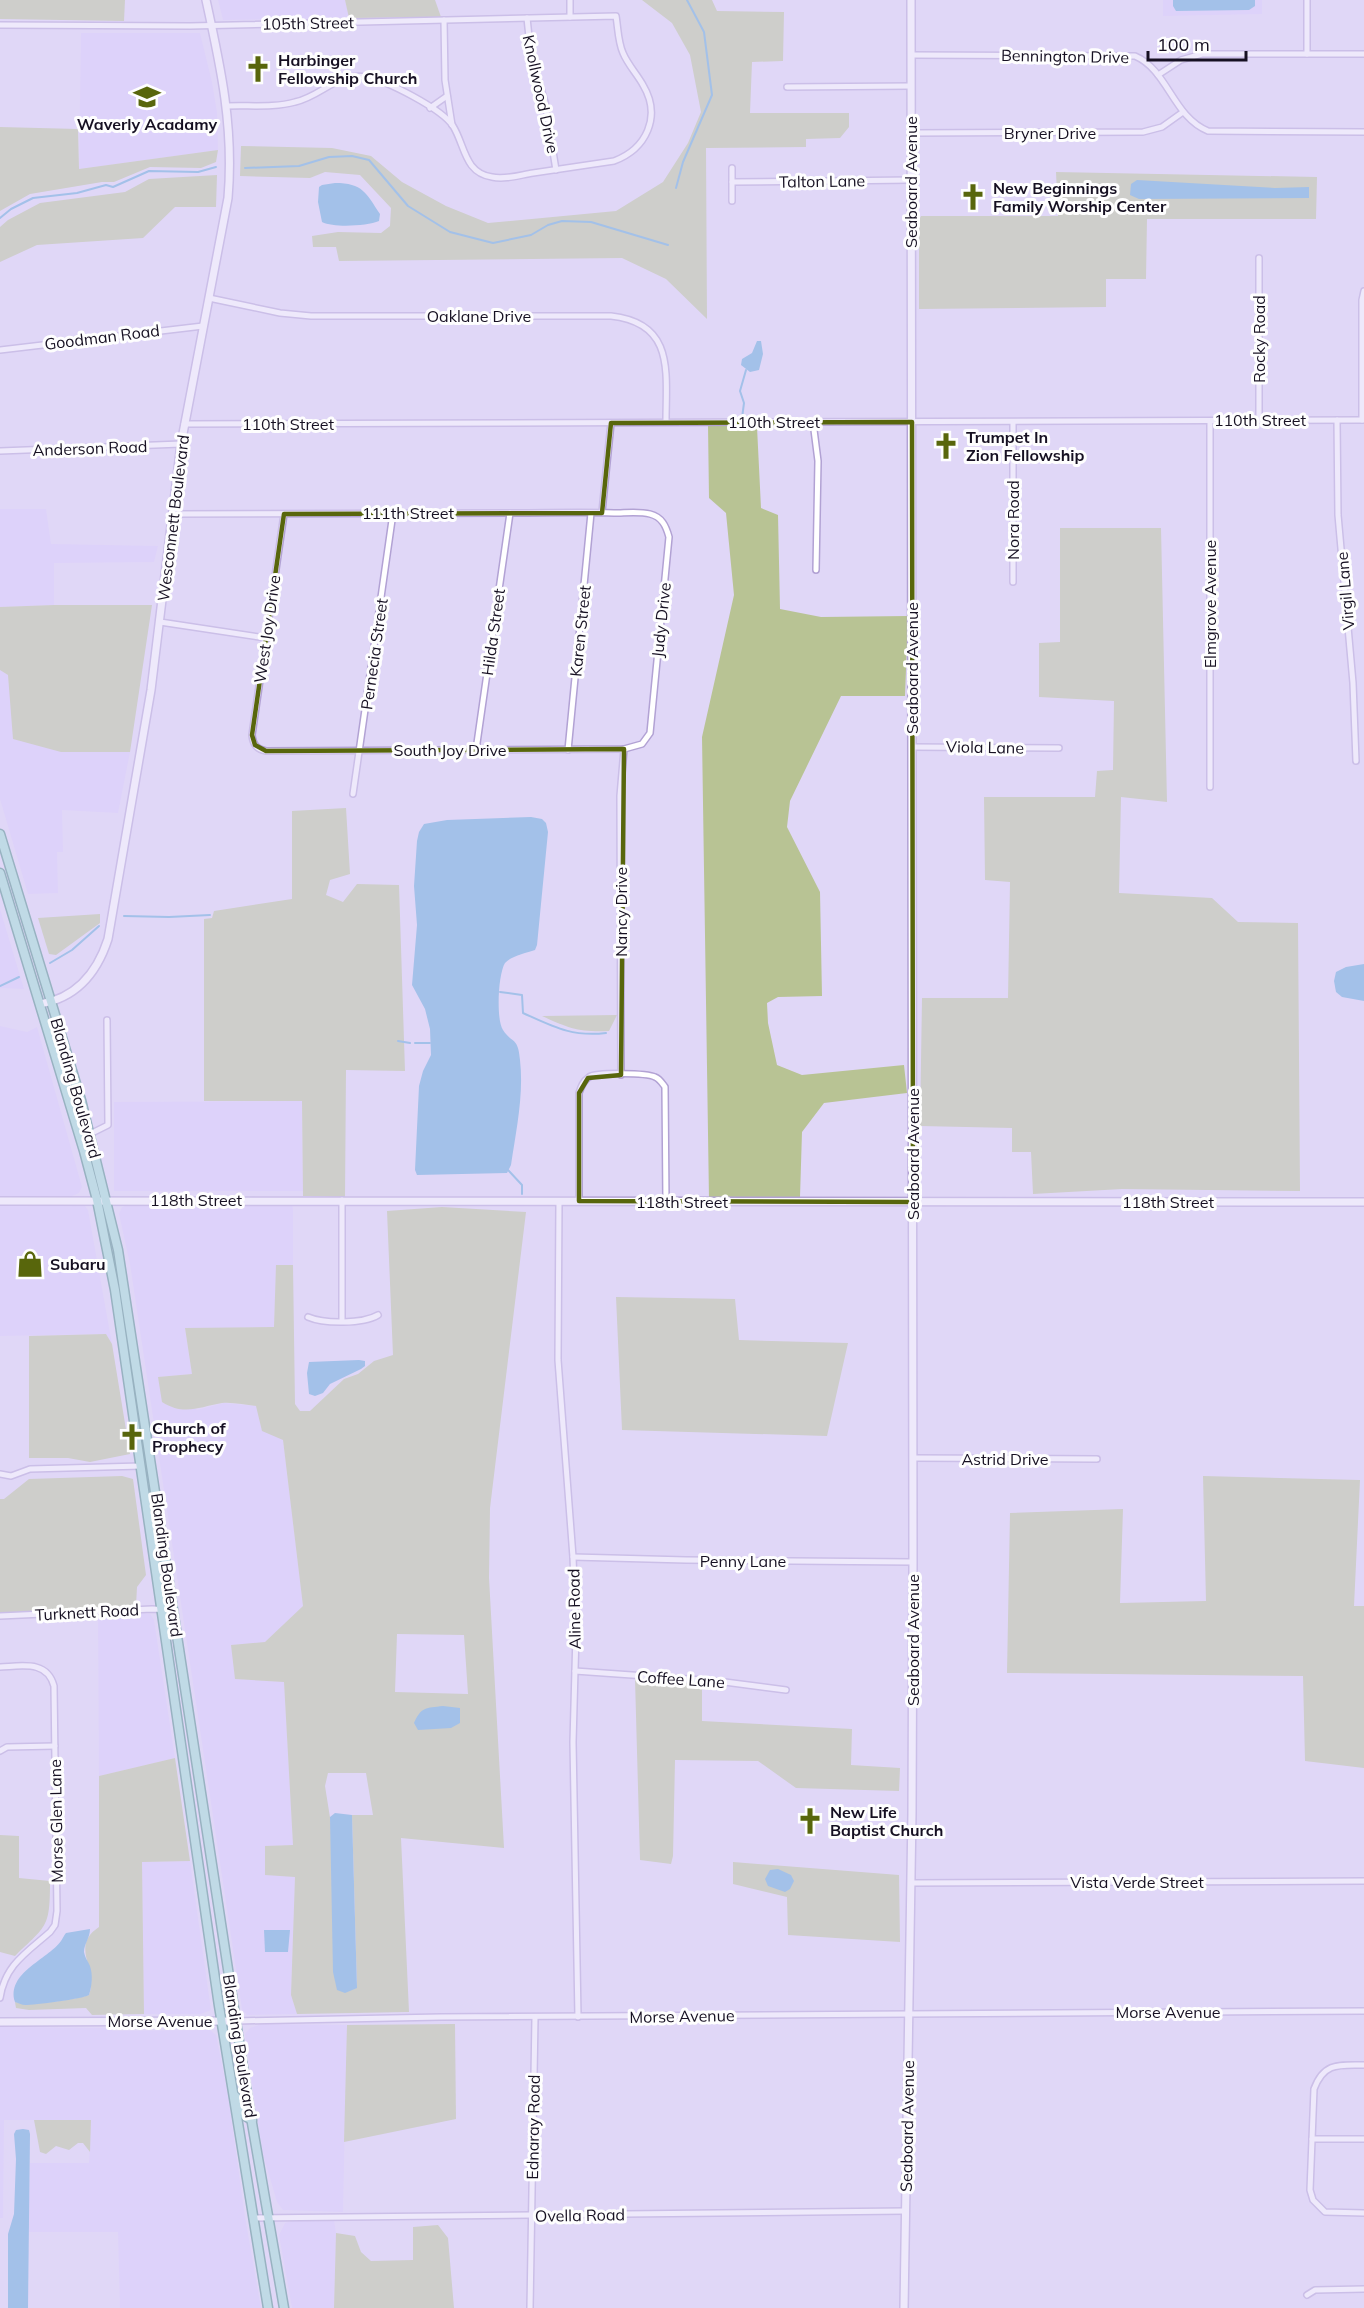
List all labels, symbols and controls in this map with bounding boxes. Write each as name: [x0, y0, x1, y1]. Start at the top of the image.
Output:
street label: 105th Street: [262, 12, 355, 34]
scale bar: [1148, 24, 1246, 62]
street label: Knollwood Drive: [519, 33, 563, 155]
text: 100 m: [1157, 33, 1210, 56]
street label: Bennington Drive: [1001, 45, 1129, 67]
place label: Harbinger Fellowship Church: [278, 50, 417, 88]
church icon: Harbinger Fellowship Church: [243, 54, 273, 84]
school or university icon: Waverly Acadamy: [132, 82, 162, 112]
place label: Waverly Acadamy: [77, 114, 217, 134]
street label: Seaboard Avenue: [901, 116, 921, 248]
street label: Bryner Drive: [1004, 123, 1096, 143]
street label: Talton Lane: [779, 170, 865, 192]
place label: New Beginnings Family Worship Center: [993, 178, 1167, 216]
church icon: New Beginnings Family Worship Center: [958, 182, 988, 212]
street label: Rocky Road: [1249, 295, 1269, 383]
street label: Oaklane Drive: [427, 306, 531, 326]
street label: Goodman Road: [43, 320, 161, 354]
street label: 110th Street: [1214, 410, 1306, 430]
street label: 110th Street: [728, 412, 820, 432]
street label: 110th Street: [242, 414, 334, 434]
place label: Trumpet In Zion Fellowship: [966, 427, 1085, 465]
church icon: Trumpet In Zion Fellowship: [931, 431, 961, 461]
street label: Wesconnett Boulevard: [153, 433, 193, 603]
street label: Anderson Road: [32, 436, 148, 460]
street label: Nora Road: [1003, 480, 1023, 560]
street label: 111th Street: [362, 503, 454, 523]
street label: Elmgrove Avenue: [1200, 540, 1220, 668]
street label: Virgil Lane: [1332, 551, 1358, 631]
street label: West Joy Drive: [250, 574, 284, 684]
street label: Judy Drive: [647, 581, 675, 659]
street label: Karen Street: [565, 584, 595, 678]
street label: Hilda Street: [477, 587, 509, 677]
street label: Pernecia Street: [356, 597, 392, 711]
street label: Seaboard Avenue: [902, 602, 922, 734]
street label: Viola Lane: [946, 736, 1024, 758]
street label: South Joy Drive: [393, 740, 507, 760]
street label: Nancy Drive: [611, 867, 631, 957]
street label: Blanding Boulevard: [46, 1015, 106, 1161]
street label: Seaboard Avenue: [903, 1088, 923, 1220]
street label: 118th Street: [150, 1190, 242, 1210]
street label: 118th Street: [636, 1192, 728, 1212]
street label: 118th Street: [1122, 1192, 1214, 1212]
shop icon: Subaru: [15, 1249, 45, 1279]
place label: Subaru: [50, 1254, 106, 1274]
place label: Church of Prophecy: [152, 1418, 227, 1456]
church icon: Church of Prophecy: [117, 1422, 147, 1452]
street label: Astrid Drive: [961, 1449, 1049, 1469]
street label: Blanding Boulevard: [147, 1492, 187, 1638]
street label: Penny Lane: [700, 1551, 786, 1571]
street label: Aline Road: [563, 1568, 585, 1650]
street label: Seaboard Avenue: [903, 1574, 923, 1706]
street label: Turknett Road: [34, 1599, 140, 1625]
street label: Coffee Lane: [637, 1666, 725, 1692]
street label: Morse Glen Lane: [45, 1759, 67, 1883]
place label: New Life Baptist Church: [830, 1802, 943, 1840]
church icon: New Life Baptist Church: [795, 1806, 825, 1836]
street label: Vista Verde Street: [1070, 1872, 1204, 1892]
street label: Blanding Boulevard: [219, 1973, 261, 2119]
street label: Morse Avenue: [1115, 2002, 1221, 2022]
street label: Morse Avenue: [629, 2005, 735, 2027]
street label: Morse Avenue: [107, 2011, 213, 2031]
street label: Seaboard Avenue: [896, 2060, 918, 2192]
street label: Ednaray Road: [522, 2074, 544, 2180]
street label: Ovella Road: [535, 2204, 625, 2226]

